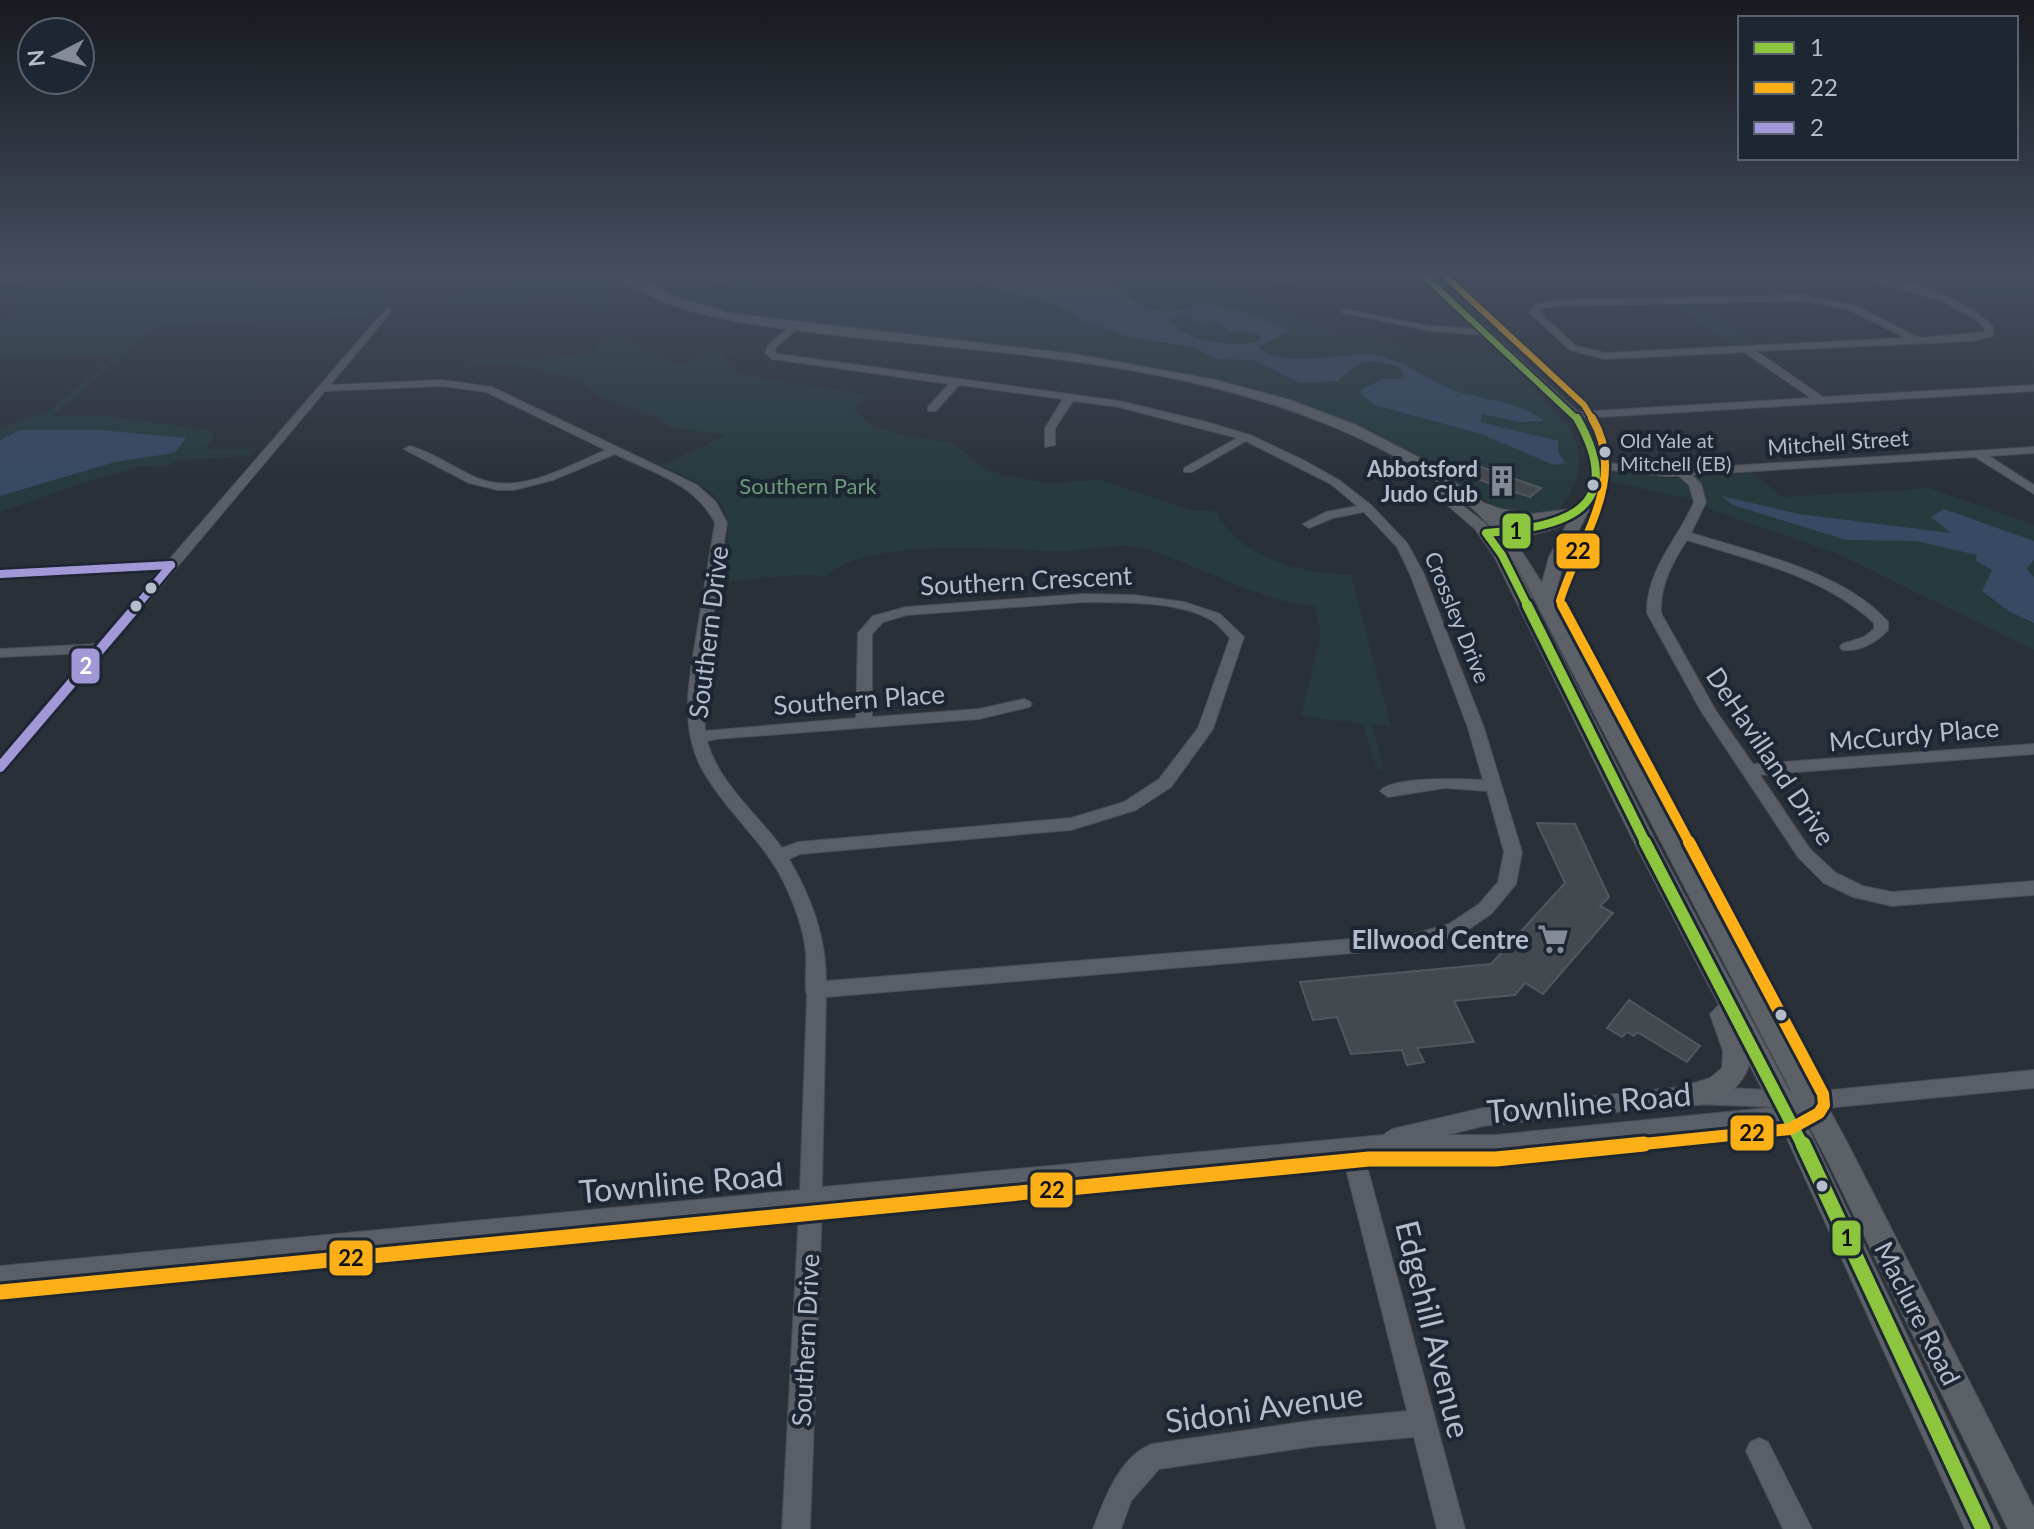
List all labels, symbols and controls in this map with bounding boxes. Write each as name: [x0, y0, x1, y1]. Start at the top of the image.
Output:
north arrow: [16, 16, 96, 96]
legend: [1738, 16, 2018, 160]
text: 1: [1810, 32, 1824, 61]
text: N: [21, 48, 50, 68]
text: 22: [1810, 72, 1838, 101]
text: 2: [1810, 112, 1824, 141]
street label: Mitchell Street: [1766, 424, 1910, 460]
place label: Old Yale at Mitchell (EB): [1620, 428, 1731, 475]
marker: Old Yale at Mitchell (EB): [1597, 444, 1613, 460]
place label: Abbotsford Judo Club: [1366, 455, 1478, 507]
building icon: Abbotsford Judo Club: [1485, 464, 1519, 498]
park label: Southern Park: [739, 472, 877, 499]
unlabelled marker: [1585, 477, 1601, 493]
line badge: 1: [1501, 512, 1532, 550]
text: 1: [1510, 517, 1522, 544]
line badge: 22: [1555, 532, 1601, 570]
text: 22: [1565, 537, 1591, 564]
street label: Southern Drive: [682, 544, 734, 720]
street label: Crossley Drive: [1419, 547, 1497, 687]
street label: Southern Crescent: [919, 558, 1133, 602]
unlabelled marker: [143, 580, 159, 596]
unlabelled marker: [128, 598, 144, 614]
line badge: 2: [70, 647, 101, 685]
text: 2: [80, 652, 92, 679]
street label: DeHavilland Drive: [1700, 661, 1842, 851]
street label: Southern Place: [772, 677, 946, 721]
street label: McCurdy Place: [1827, 711, 2001, 757]
supermarket icon: Ellwood Centre: [1536, 922, 1570, 956]
place label: Ellwood Centre: [1351, 923, 1529, 955]
unlabelled marker: [1773, 1007, 1789, 1023]
street label: Townline Road: [1485, 1074, 1693, 1130]
line badge: 22: [1729, 1114, 1775, 1152]
text: 22: [1739, 1119, 1765, 1146]
street label: Townline Road: [577, 1154, 785, 1210]
line badge: 22: [1029, 1171, 1074, 1209]
text: 22: [1039, 1176, 1065, 1203]
unlabelled marker: [1814, 1178, 1830, 1194]
street label: Edgehill Avenue: [1388, 1216, 1480, 1442]
line badge: 1: [1831, 1219, 1862, 1257]
text: 1: [1841, 1224, 1853, 1251]
street label: Maclure Road: [1868, 1236, 1968, 1390]
line badge: 22: [328, 1239, 374, 1277]
text: 22: [338, 1244, 364, 1271]
street label: Southern Drive: [784, 1253, 826, 1427]
street label: Sidoni Avenue: [1162, 1374, 1366, 1440]

